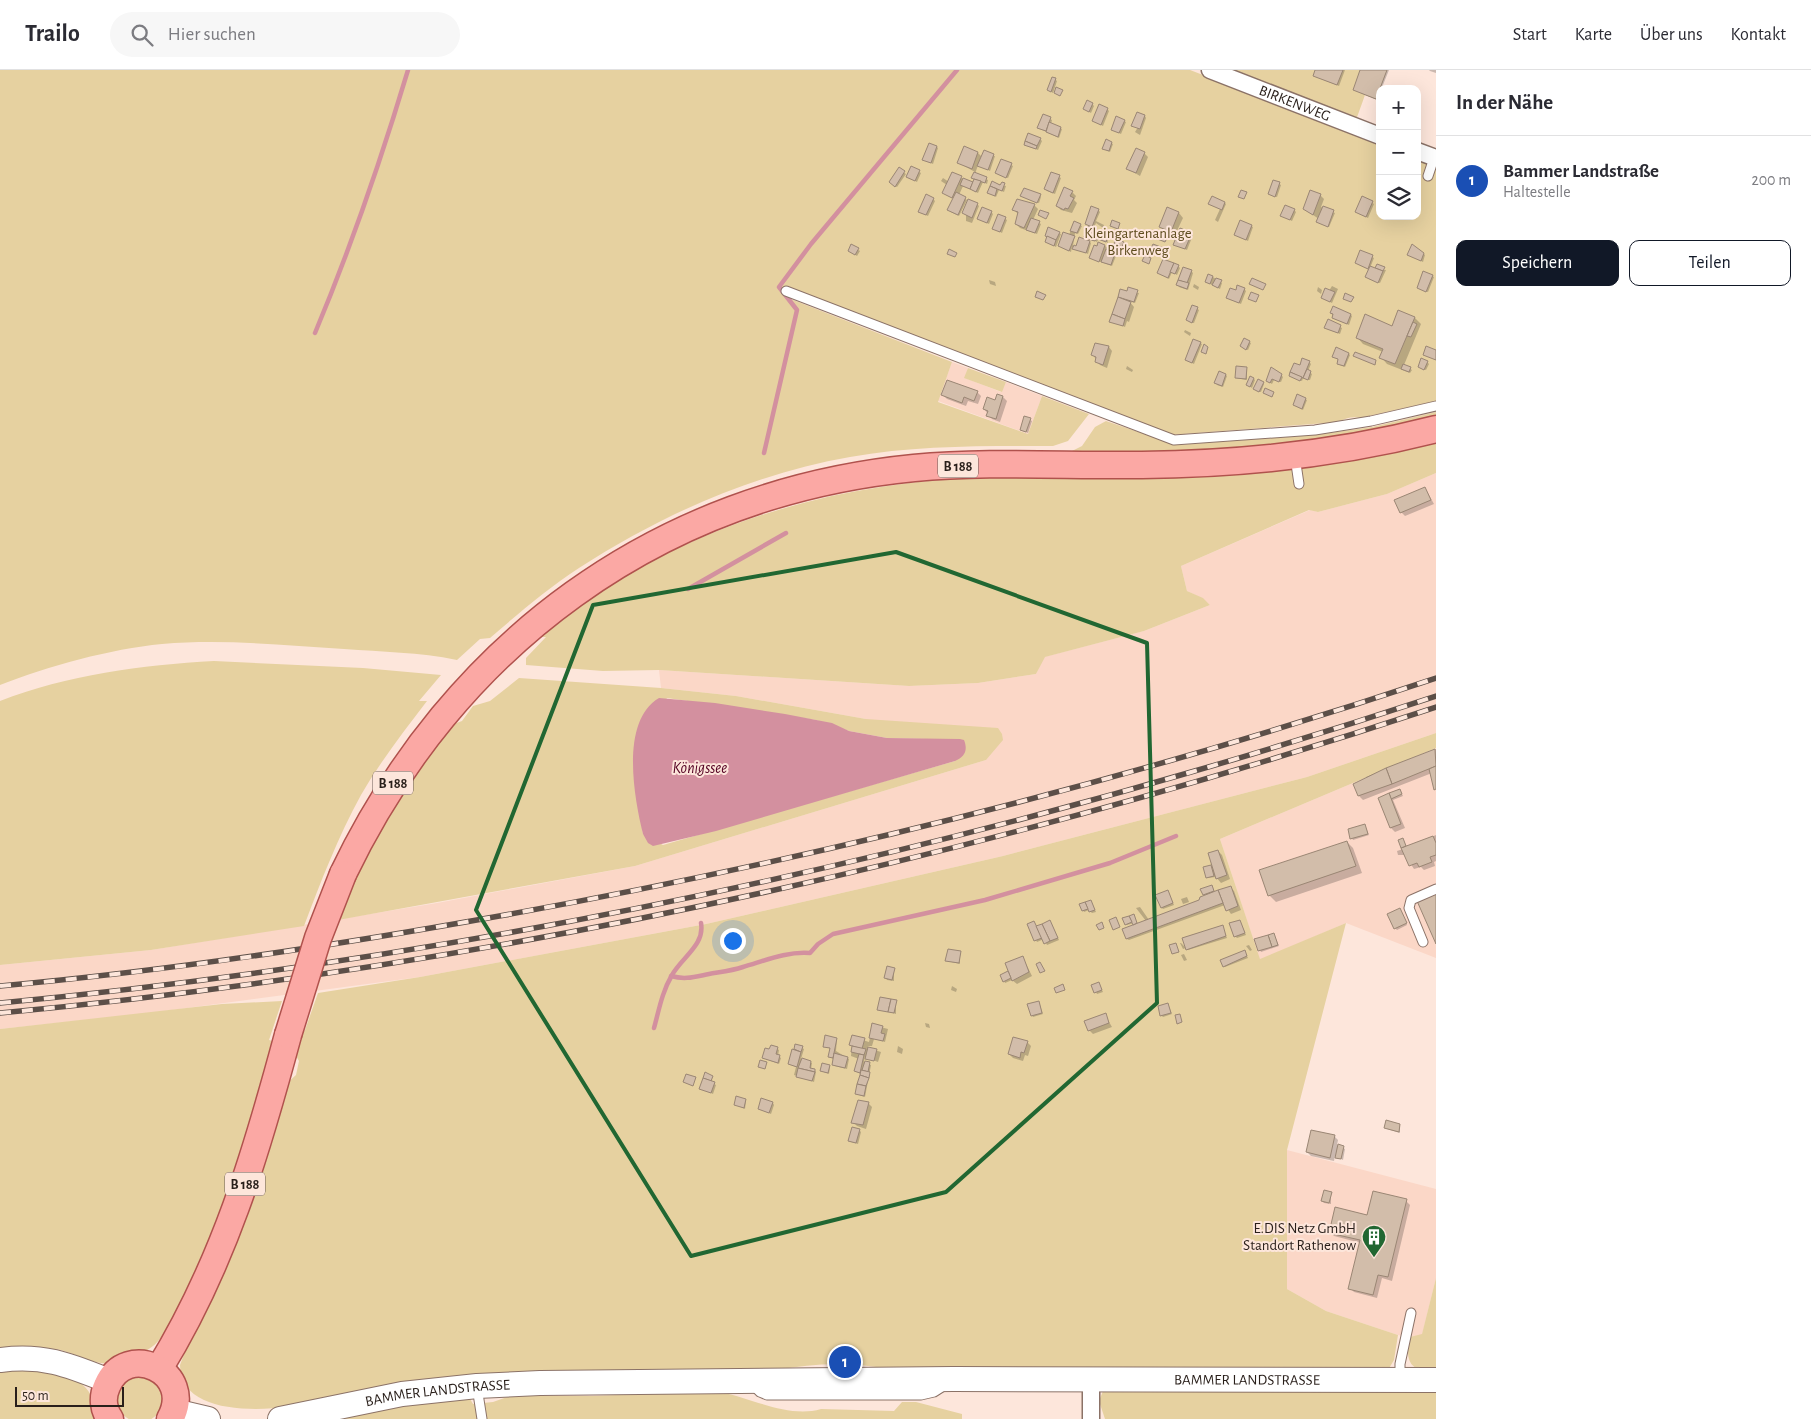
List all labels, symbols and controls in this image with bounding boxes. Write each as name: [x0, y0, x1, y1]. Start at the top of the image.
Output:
search box: [110, 12, 460, 57]
icon: search: [128, 21, 156, 49]
text: Trailo: [25, 22, 80, 46]
text: Hier suchen: [168, 25, 256, 44]
text: Start: [1513, 26, 1547, 44]
text: Karte: [1575, 26, 1612, 44]
text: Über uns: [1640, 26, 1703, 44]
text: Kontakt: [1731, 26, 1786, 44]
street label: BIRKENWEG: [1257, 83, 1332, 124]
map controls: [1376, 85, 1421, 220]
button: +: [1376, 85, 1421, 130]
text: In der Nähe: [1456, 92, 1553, 113]
button: −: [1376, 130, 1421, 175]
text: Bammer Landstraße: [1503, 162, 1659, 181]
text: 1: [1469, 172, 1475, 188]
text: 200 m: [1751, 172, 1791, 188]
button: layers: [1376, 175, 1421, 220]
text: Haltestelle: [1503, 184, 1571, 200]
park label: Kleingartenanlage Birkenweg: [1084, 226, 1192, 258]
button: Speichern: [1456, 240, 1619, 286]
button: Teilen: [1629, 240, 1791, 286]
road number: B 188: [938, 454, 978, 478]
water label: Königssee: [673, 760, 727, 776]
road number: B 188: [373, 771, 413, 794]
your location: [720, 928, 746, 954]
road number: B 188: [225, 1172, 265, 1196]
place label: E.DIS Netz GmbH Standort Rathenow: [1243, 1221, 1356, 1253]
building icon: E.DIS Netz GmbH Standort Rathenow: [1361, 1224, 1387, 1258]
pin: 1: [829, 1343, 861, 1381]
street label: BAMMER LANDSTRASSE: [1174, 1372, 1320, 1388]
street label: BAMMER LANDSTRASSE: [364, 1377, 510, 1409]
scale bar: [15, 1384, 124, 1407]
text: 50 m: [22, 1389, 49, 1403]

